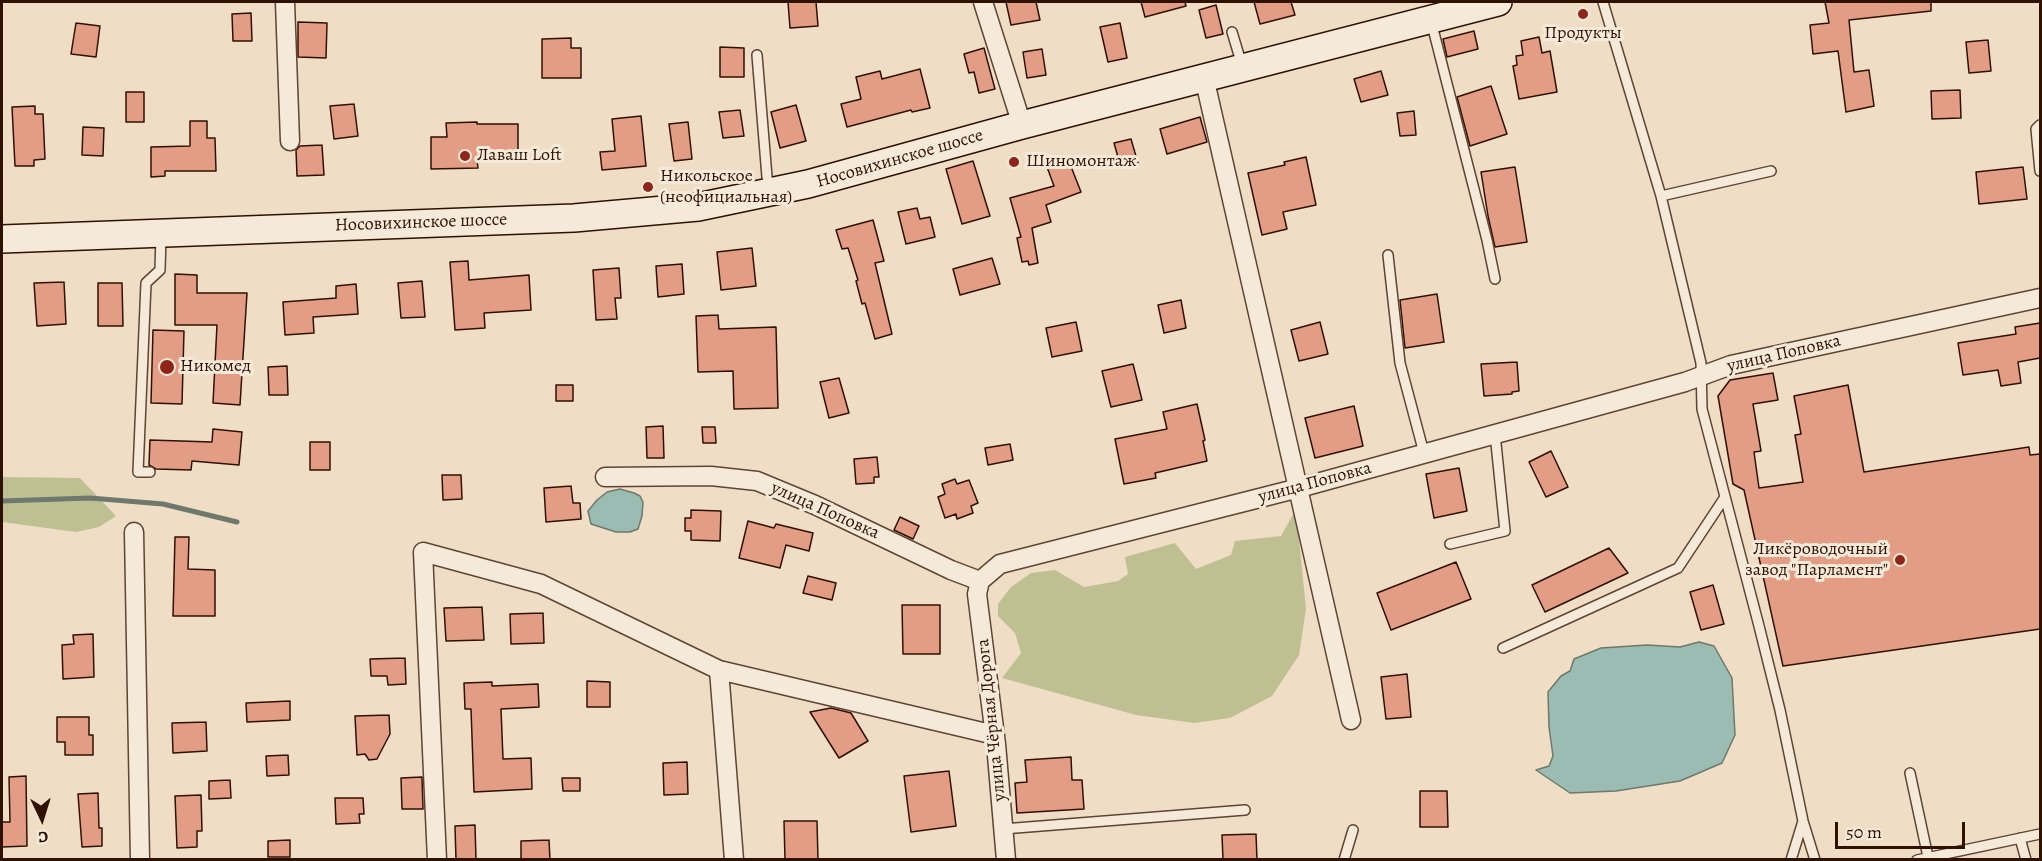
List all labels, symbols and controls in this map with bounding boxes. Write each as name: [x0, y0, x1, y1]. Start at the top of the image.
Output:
marker: Продукты: [1576, 7, 1590, 21]
place label: Продукты: [1544, 23, 1622, 45]
street label: Носовихинское шоссе: [814, 125, 986, 193]
place label: Лаваш Loft: [477, 145, 562, 167]
marker: Лаваш Loft: [458, 149, 472, 163]
place label: Шиномонтаж: [1026, 151, 1137, 173]
marker: Шиномонтаж: [1007, 155, 1021, 169]
place label: Никольское (неофициальная): [660, 166, 792, 208]
marker: Никольское (неофициальная): [641, 180, 655, 194]
street label: Носовихинское шоссе: [334, 209, 508, 237]
street label: улица Поповка: [1725, 330, 1843, 378]
place label: Никомед: [180, 356, 251, 378]
marker: Никомед: [158, 358, 176, 376]
street label: улица Поповка: [1256, 458, 1374, 508]
street label: улица Поповка: [768, 478, 882, 544]
place label: Ликёроводочный завод "Парламент": [1745, 539, 1888, 582]
marker: Ликёроводочный завод "Парламент": [1893, 553, 1907, 567]
street label: улица Чёрная Дорога: [973, 638, 1011, 802]
north arrow: [12, 789, 72, 849]
scale bar: [1838, 810, 1968, 848]
text: 50 m: [1846, 820, 1882, 844]
text: С: [38, 826, 49, 848]

